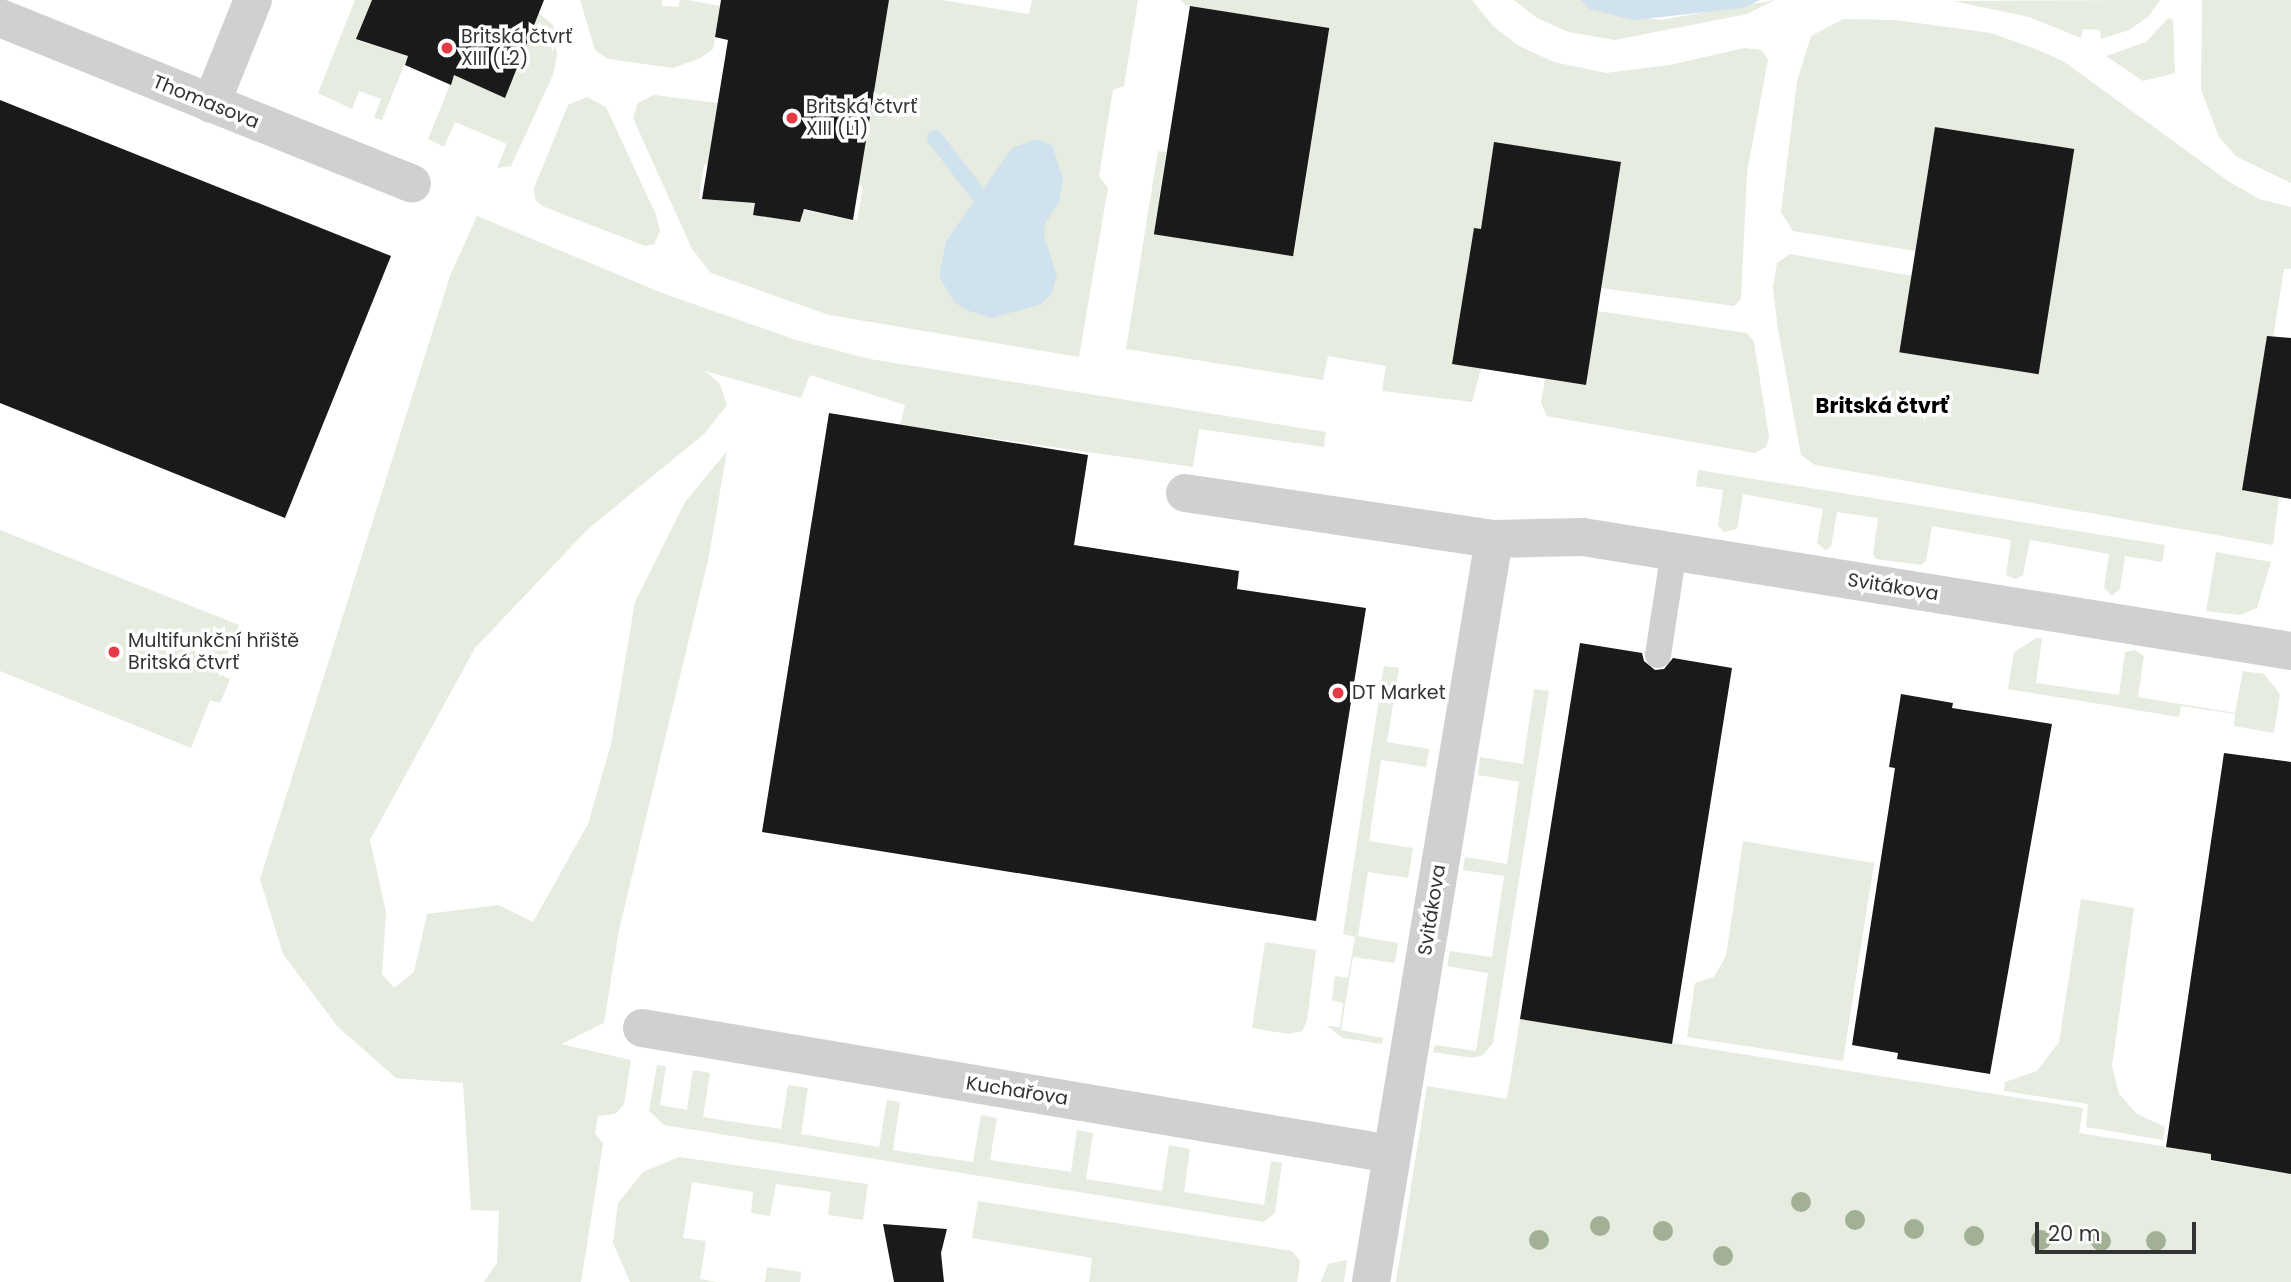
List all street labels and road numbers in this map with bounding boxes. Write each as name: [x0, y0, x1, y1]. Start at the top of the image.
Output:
street label: Thomasova: [150, 70, 262, 134]
street label: Svitákova: [1846, 569, 1940, 605]
street label: Svitákova: [1414, 863, 1450, 957]
street label: Kuchařova: [964, 1072, 1070, 1110]

